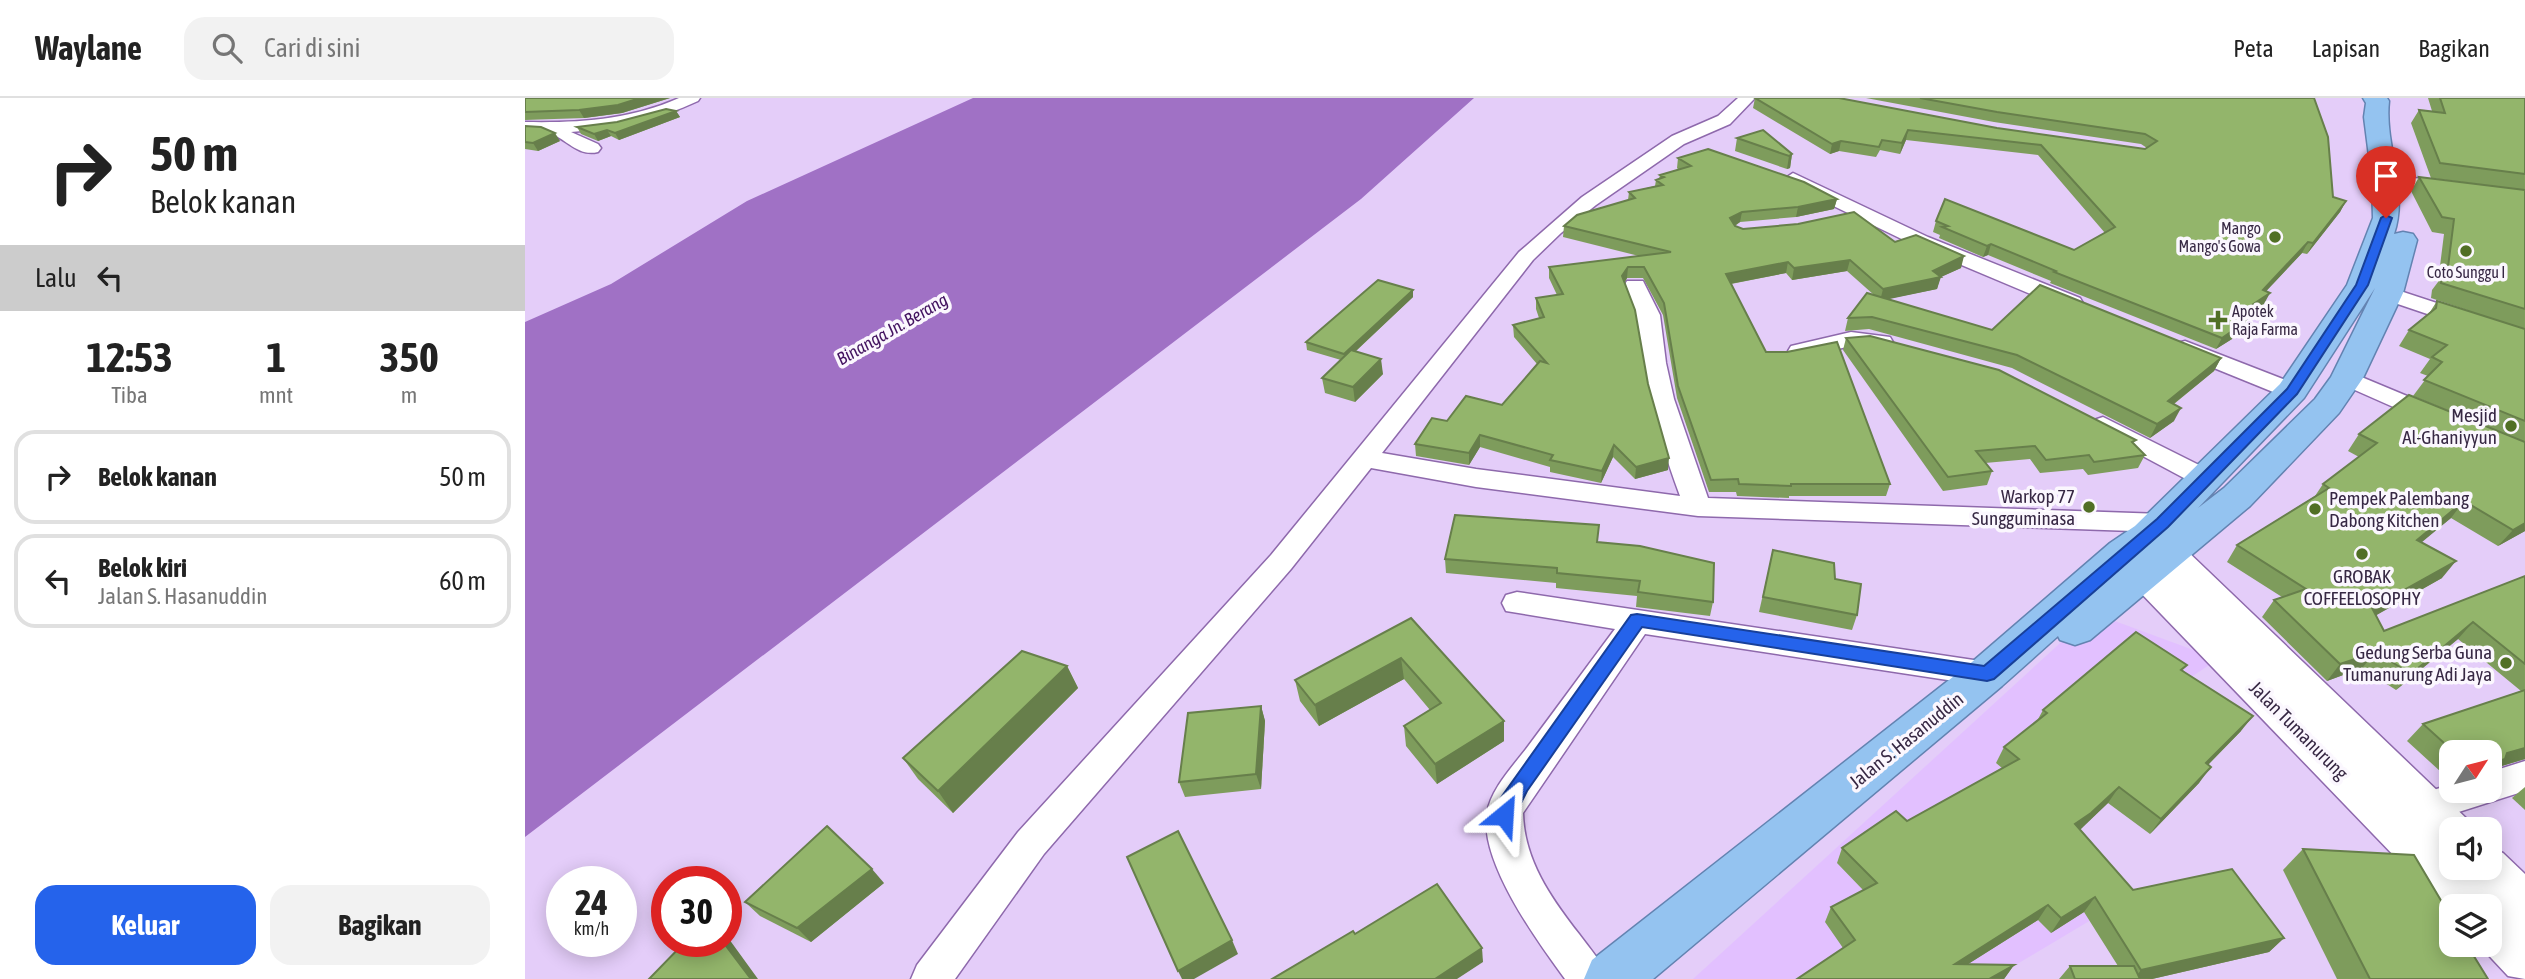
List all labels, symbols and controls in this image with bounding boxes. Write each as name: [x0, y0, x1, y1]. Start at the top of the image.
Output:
search box: [184, 17, 674, 80]
text: Waylane: [35, 29, 142, 67]
icon: search: [208, 29, 246, 67]
text: Cari di sini: [264, 33, 361, 63]
text: Peta: [2233, 35, 2274, 62]
text: Lapisan: [2312, 35, 2380, 62]
text: Bagikan: [2418, 35, 2490, 62]
text: 50 m: [150, 125, 238, 181]
icon: right: [35, 126, 126, 217]
pin: [2356, 146, 2416, 218]
icon: arrive: [2367, 157, 2405, 195]
text: Belok kanan: [150, 183, 296, 220]
place label: Mango Mango's Gowa: [2179, 219, 2261, 256]
marker: Mango Mango's Gowa: [2267, 229, 2283, 245]
marker: Coto Sunggu I: [2458, 243, 2474, 259]
icon: left: [91, 259, 129, 297]
text: Lalu: [35, 263, 77, 293]
place label: Coto Sunggu I: [2427, 263, 2505, 282]
water label: Binanga Jn. Berang: [833, 289, 951, 369]
place label: Apotek Raja Farma: [2232, 302, 2298, 339]
marker: Apotek Raja Farma: [2210, 312, 2226, 328]
text: 12:53: [86, 333, 173, 381]
text: 1: [266, 333, 286, 381]
text: 350: [379, 333, 439, 381]
text: Tiba: [111, 382, 148, 408]
text: mnt: [259, 382, 293, 408]
text: m: [401, 382, 417, 408]
place label: Mesjid Al-Ghaniyyun: [2402, 404, 2497, 448]
marker: Mesjid Al-Ghaniyyun: [2503, 418, 2519, 434]
icon: right: [39, 458, 77, 496]
text: Belok kanan: [98, 462, 217, 492]
text: 50 m: [439, 462, 486, 492]
place label: Warkop 77 Sungguminasa: [1972, 485, 2075, 529]
place label: Pempek Palembang Dabong Kitchen: [2329, 487, 2470, 531]
marker: Warkop 77 Sungguminasa: [2081, 499, 2097, 515]
marker: Pempek Palembang Dabong Kitchen: [2307, 501, 2323, 517]
marker: GROBAK COFFEELOSOPHY: [2354, 546, 2370, 562]
text: Belok kiri: [98, 553, 187, 583]
icon: left: [39, 562, 77, 600]
place label: GROBAK COFFEELOSOPHY: [2304, 565, 2421, 609]
text: 60 m: [439, 566, 486, 596]
text: Jalan S. Hasanuddin: [98, 583, 267, 609]
place label: Gedung Serba Guna Tumanurung Adi Jaya: [2343, 641, 2492, 685]
marker: Gedung Serba Guna Tumanurung Adi Jaya: [2498, 655, 2514, 671]
street label: Jalan Tumanurung: [2245, 676, 2353, 784]
street label: Jalan S. Hasanuddin: [1845, 687, 1967, 793]
north arrow: [2439, 740, 2503, 803]
map controls: [2439, 740, 2502, 957]
position arrow: [1467, 778, 1541, 852]
button: sound: [2439, 817, 2502, 880]
speed limit sign: 30: [651, 866, 742, 957]
text: 24: [575, 882, 608, 922]
button: Keluar: [35, 885, 256, 965]
button: Bagikan: [270, 885, 490, 965]
button: layers: [2439, 894, 2502, 957]
text: km/h: [574, 918, 609, 939]

